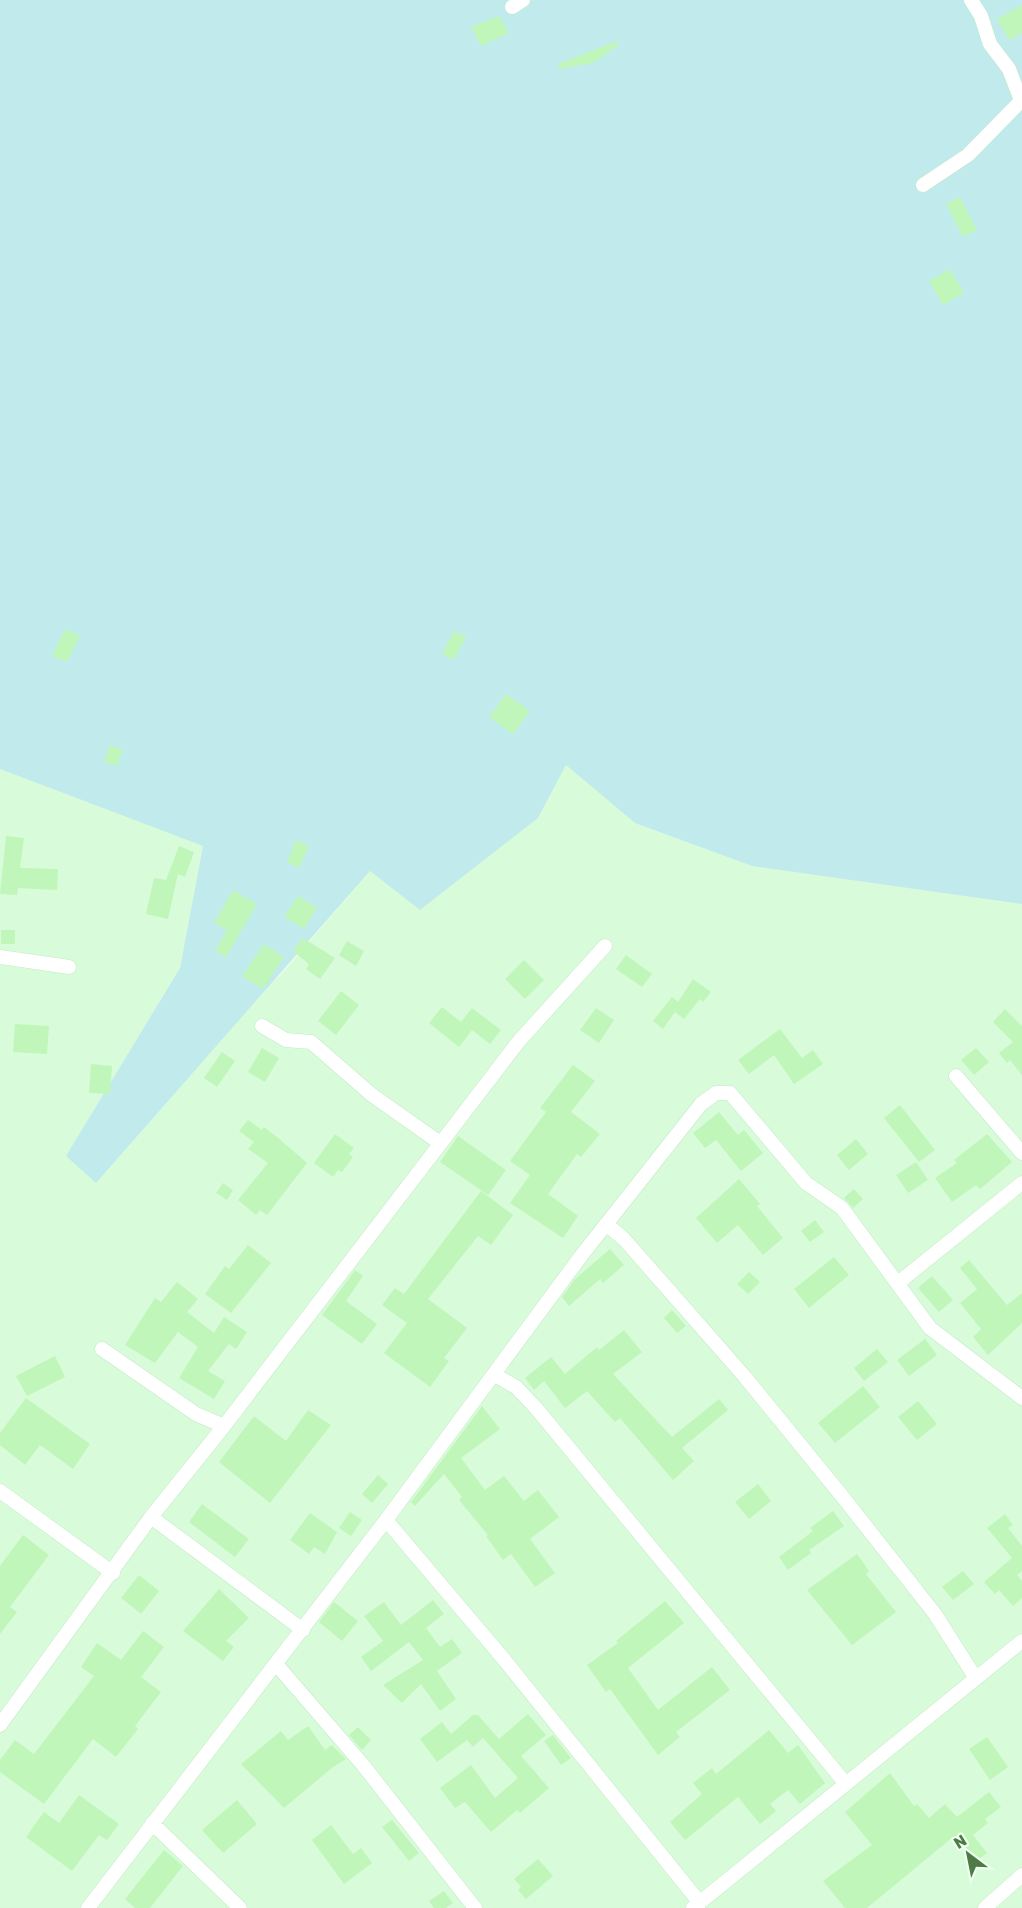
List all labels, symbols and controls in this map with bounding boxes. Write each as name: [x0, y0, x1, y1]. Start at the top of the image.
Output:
north arrow: [938, 1824, 998, 1884]
text: N: [950, 1831, 970, 1853]

